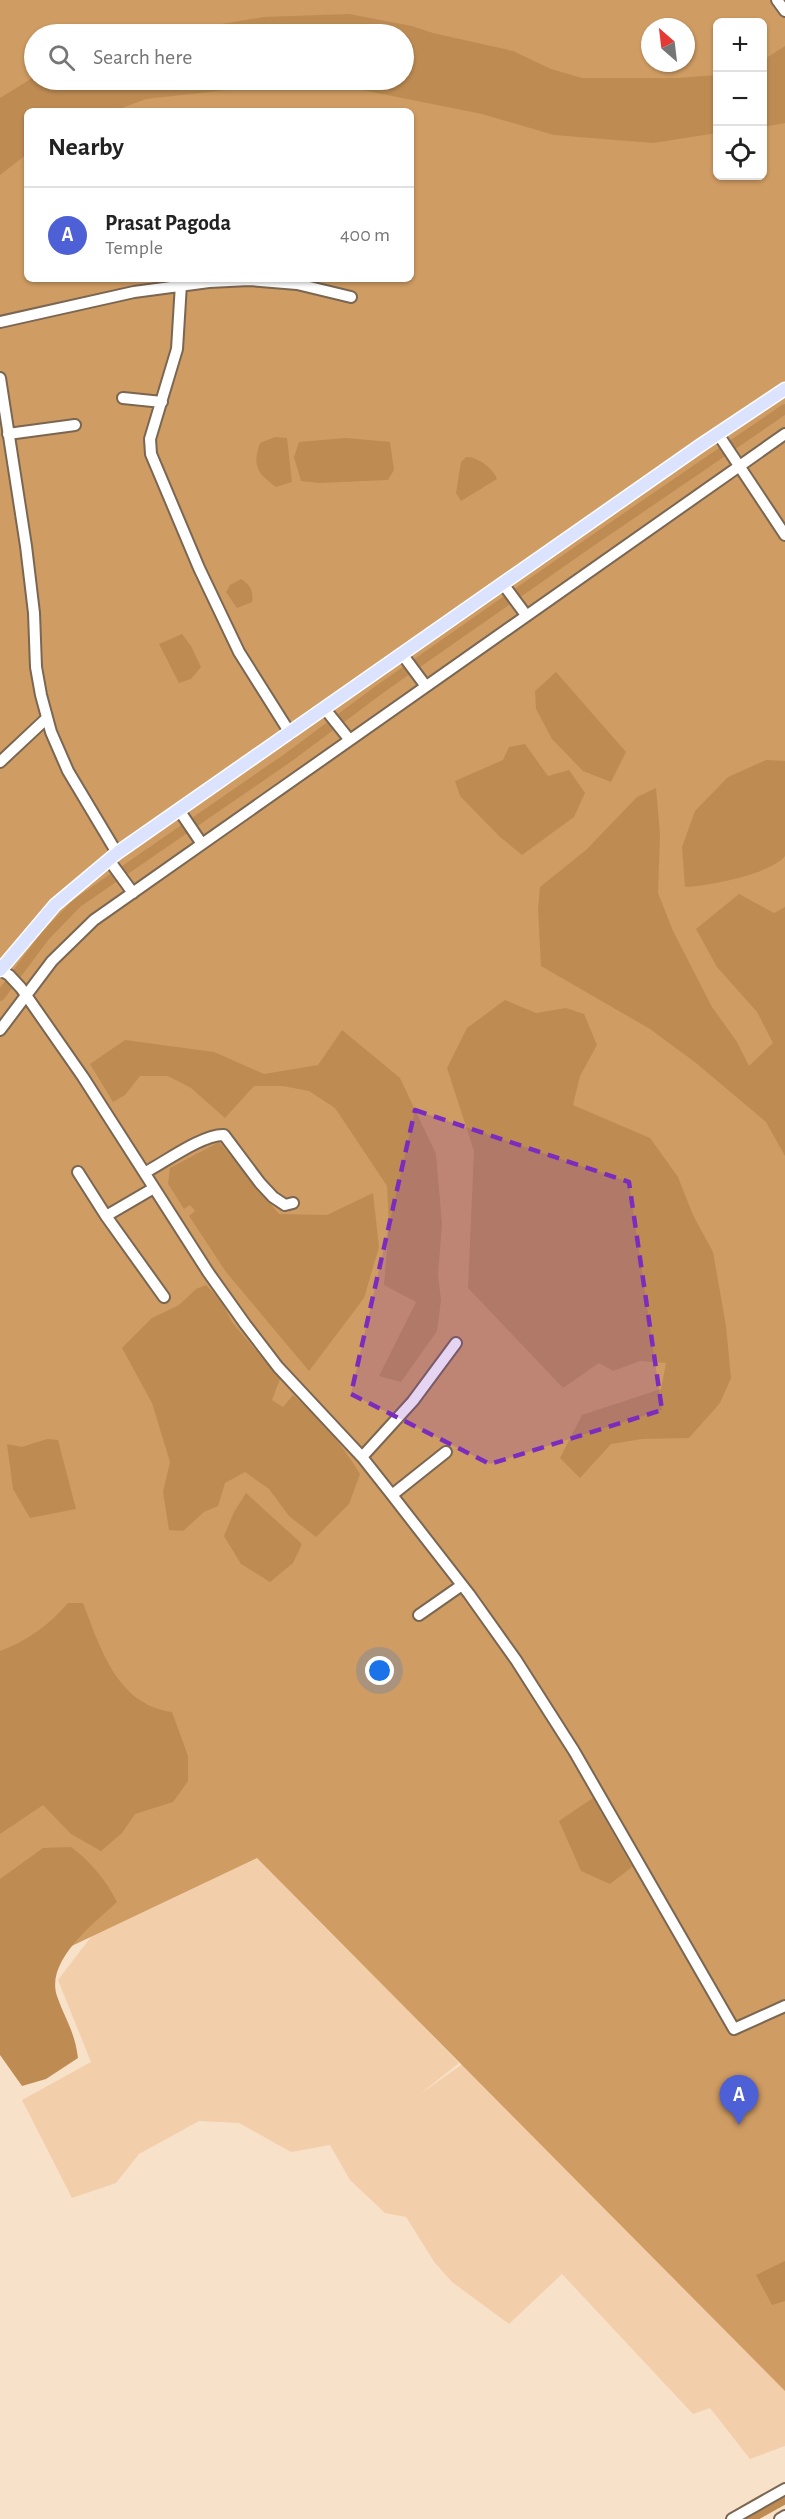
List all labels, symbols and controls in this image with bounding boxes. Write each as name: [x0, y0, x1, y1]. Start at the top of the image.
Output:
north arrow: [641, 18, 695, 72]
map controls: [713, 18, 767, 180]
button: +: [713, 18, 767, 72]
search box: [24, 24, 414, 90]
icon: search: [45, 41, 78, 74]
text: Search here: [93, 46, 192, 68]
button: −: [713, 72, 767, 126]
button: locate: [713, 126, 767, 180]
text: Nearby: [48, 134, 124, 160]
text: Prasat Pagoda: [105, 212, 231, 234]
text: A: [62, 225, 74, 245]
text: 400 m: [340, 225, 390, 245]
text: Temple: [105, 238, 163, 258]
your location: [365, 1656, 394, 1685]
pin: A: [720, 2076, 758, 2125]

